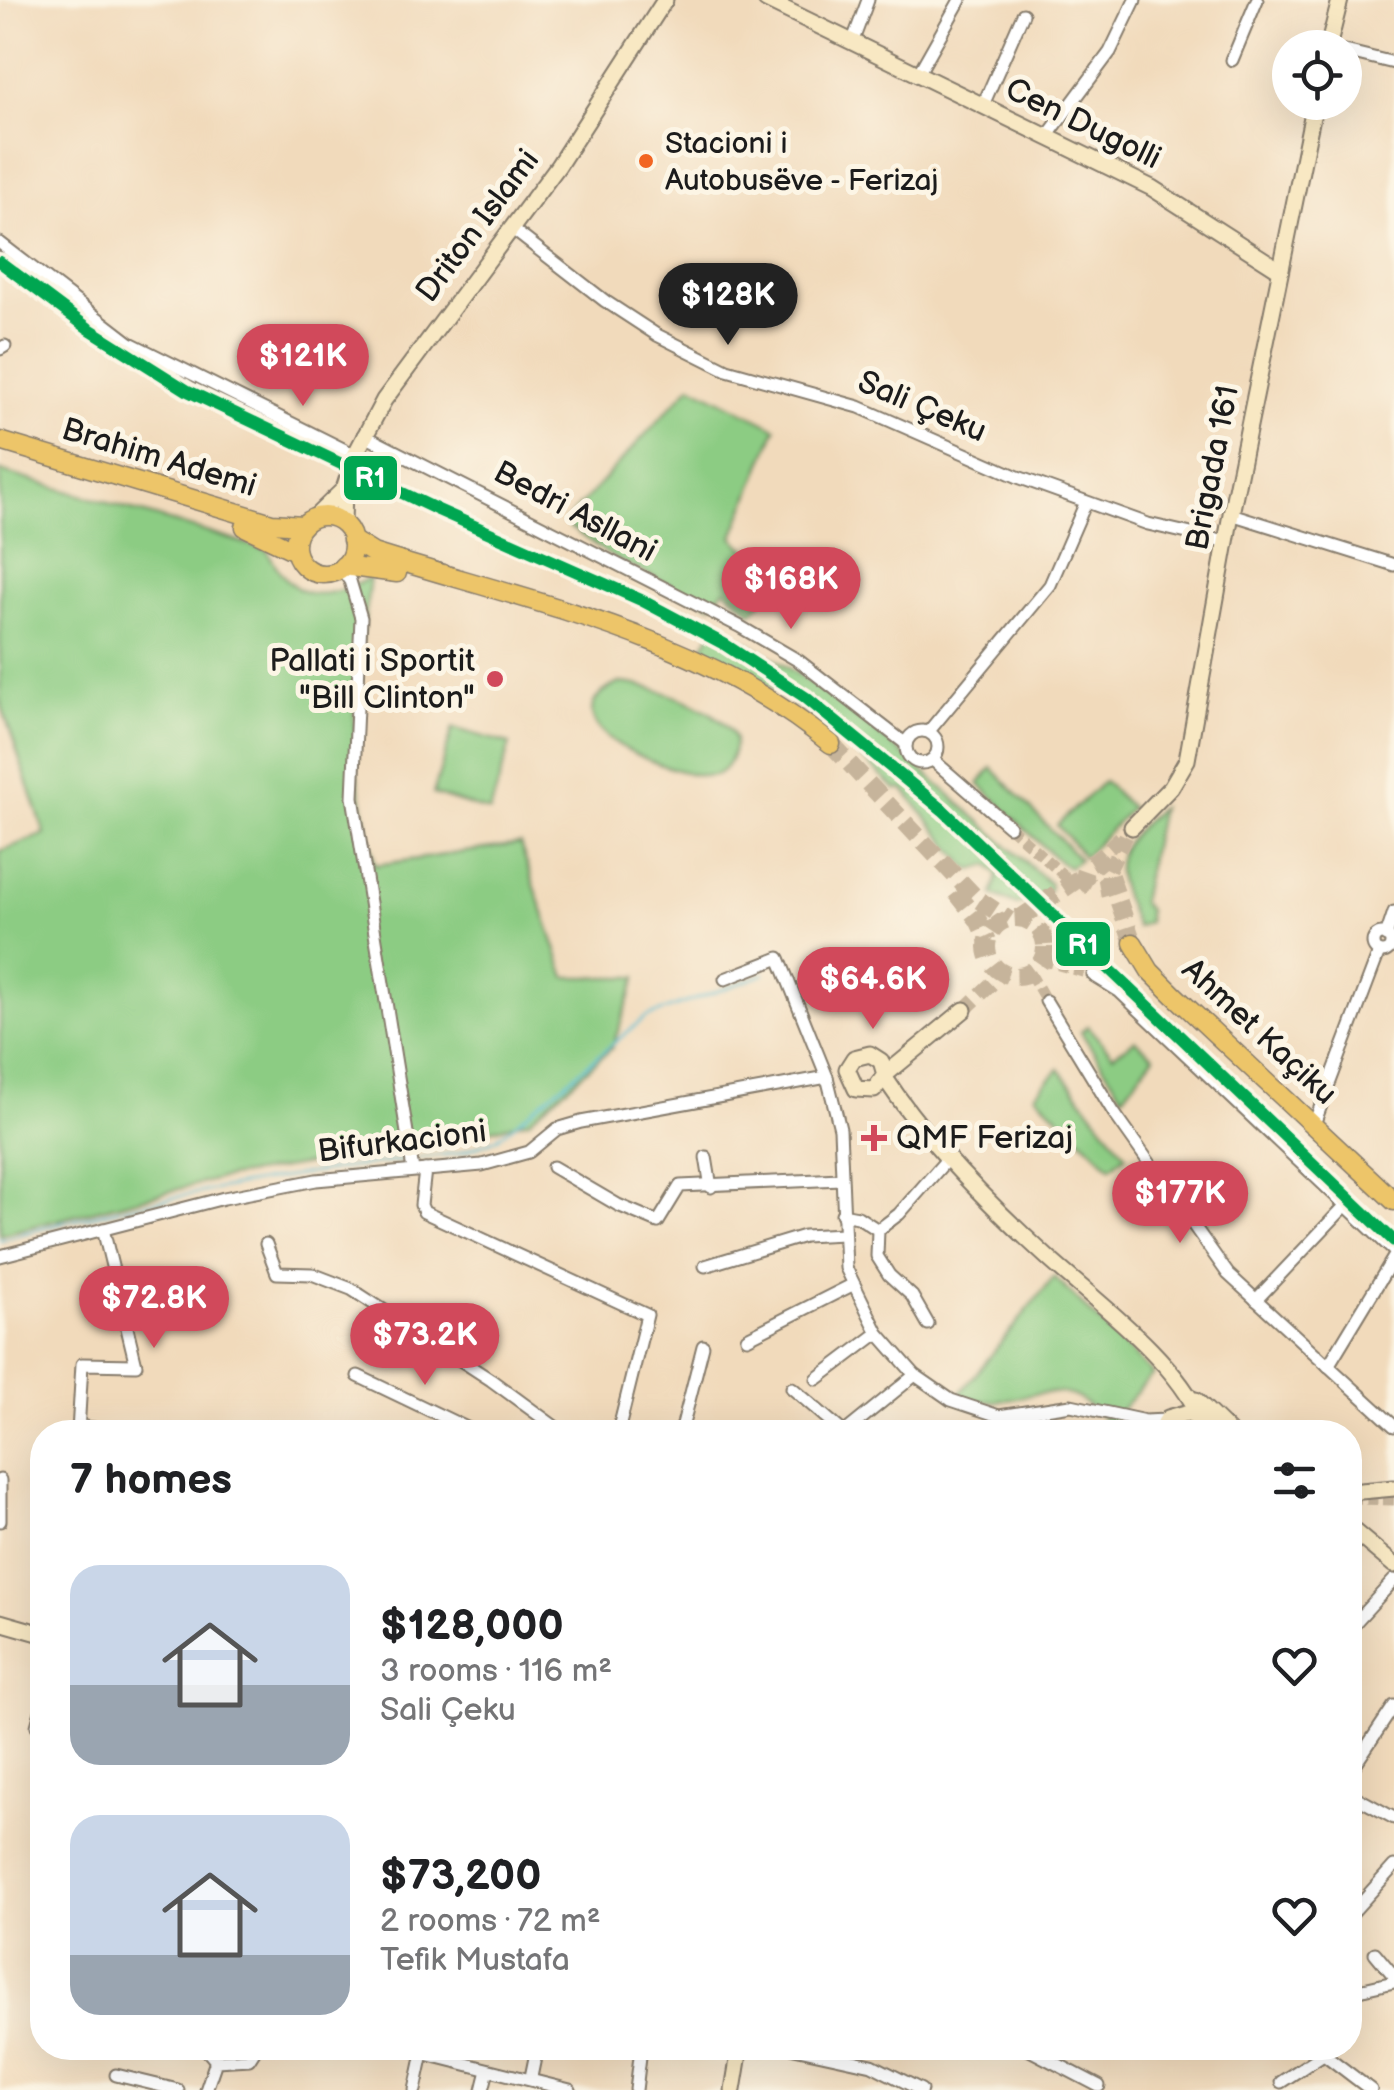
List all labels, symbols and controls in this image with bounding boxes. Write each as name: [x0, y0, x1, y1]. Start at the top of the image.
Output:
map controls: [1272, 30, 1362, 120]
button: locate: [1272, 30, 1362, 120]
street label: Cen Dugolli: [999, 70, 1167, 178]
place label: Stacioni i Autobusëve - Ferizaj: [665, 126, 939, 199]
street label: Driton Islami: [408, 142, 548, 310]
marker: Stacioni i Autobusëve - Ferizaj: [636, 151, 656, 171]
pin: $128K: [658, 263, 798, 348]
text: $128K: [681, 276, 775, 315]
pin: $121K: [233, 324, 373, 409]
text: $121K: [259, 337, 347, 376]
street label: Sali Çeku: [852, 363, 992, 451]
street label: Brigada 161: [1178, 382, 1248, 554]
street label: Brahim Ademi: [57, 410, 261, 506]
street label: Bedri Asllani: [487, 453, 663, 571]
line badge: R1: [342, 454, 399, 502]
text: R1: [355, 462, 385, 495]
pin: $168K: [721, 547, 861, 632]
text: $168K: [744, 560, 838, 599]
place label: Pallati i Sportit "Bill Clinton": [269, 642, 475, 718]
marker: Pallati i Sportit "Bill Clinton": [484, 668, 506, 690]
line badge: R1: [1054, 920, 1112, 968]
text: R1: [1068, 929, 1098, 962]
pin: $64.6K: [792, 947, 954, 1032]
street label: Ahmet Kaçiku: [1174, 950, 1344, 1114]
text: $64.6K: [819, 960, 927, 999]
street label: Bifurkacioni: [315, 1112, 489, 1172]
place label: QMF Ferizaj: [896, 1119, 1073, 1158]
marker: QMF Ferizaj: [861, 1125, 887, 1151]
pin: $177K: [1110, 1161, 1250, 1246]
text: $177K: [1134, 1174, 1226, 1213]
pin: $72.8K: [73, 1266, 235, 1351]
text: $72.8K: [101, 1279, 207, 1318]
pin: $73.2K: [344, 1303, 506, 1388]
text: $73.2K: [372, 1316, 478, 1355]
icon: filters: [1267, 1453, 1322, 1508]
text: 7 homes: [70, 1455, 232, 1506]
text: $128,000: [380, 1601, 564, 1652]
icon: home: [150, 1605, 270, 1725]
icon: heart: [1267, 1638, 1322, 1693]
text: 3 rooms · 116 m²: [380, 1652, 612, 1691]
text: Sali Çeku: [380, 1691, 516, 1730]
text: $73,200: [380, 1851, 541, 1902]
icon: home: [150, 1855, 270, 1975]
icon: heart: [1267, 1888, 1322, 1943]
text: 2 rooms · 72 m²: [380, 1902, 601, 1941]
text: Tefik Mustafa: [380, 1941, 570, 1980]

